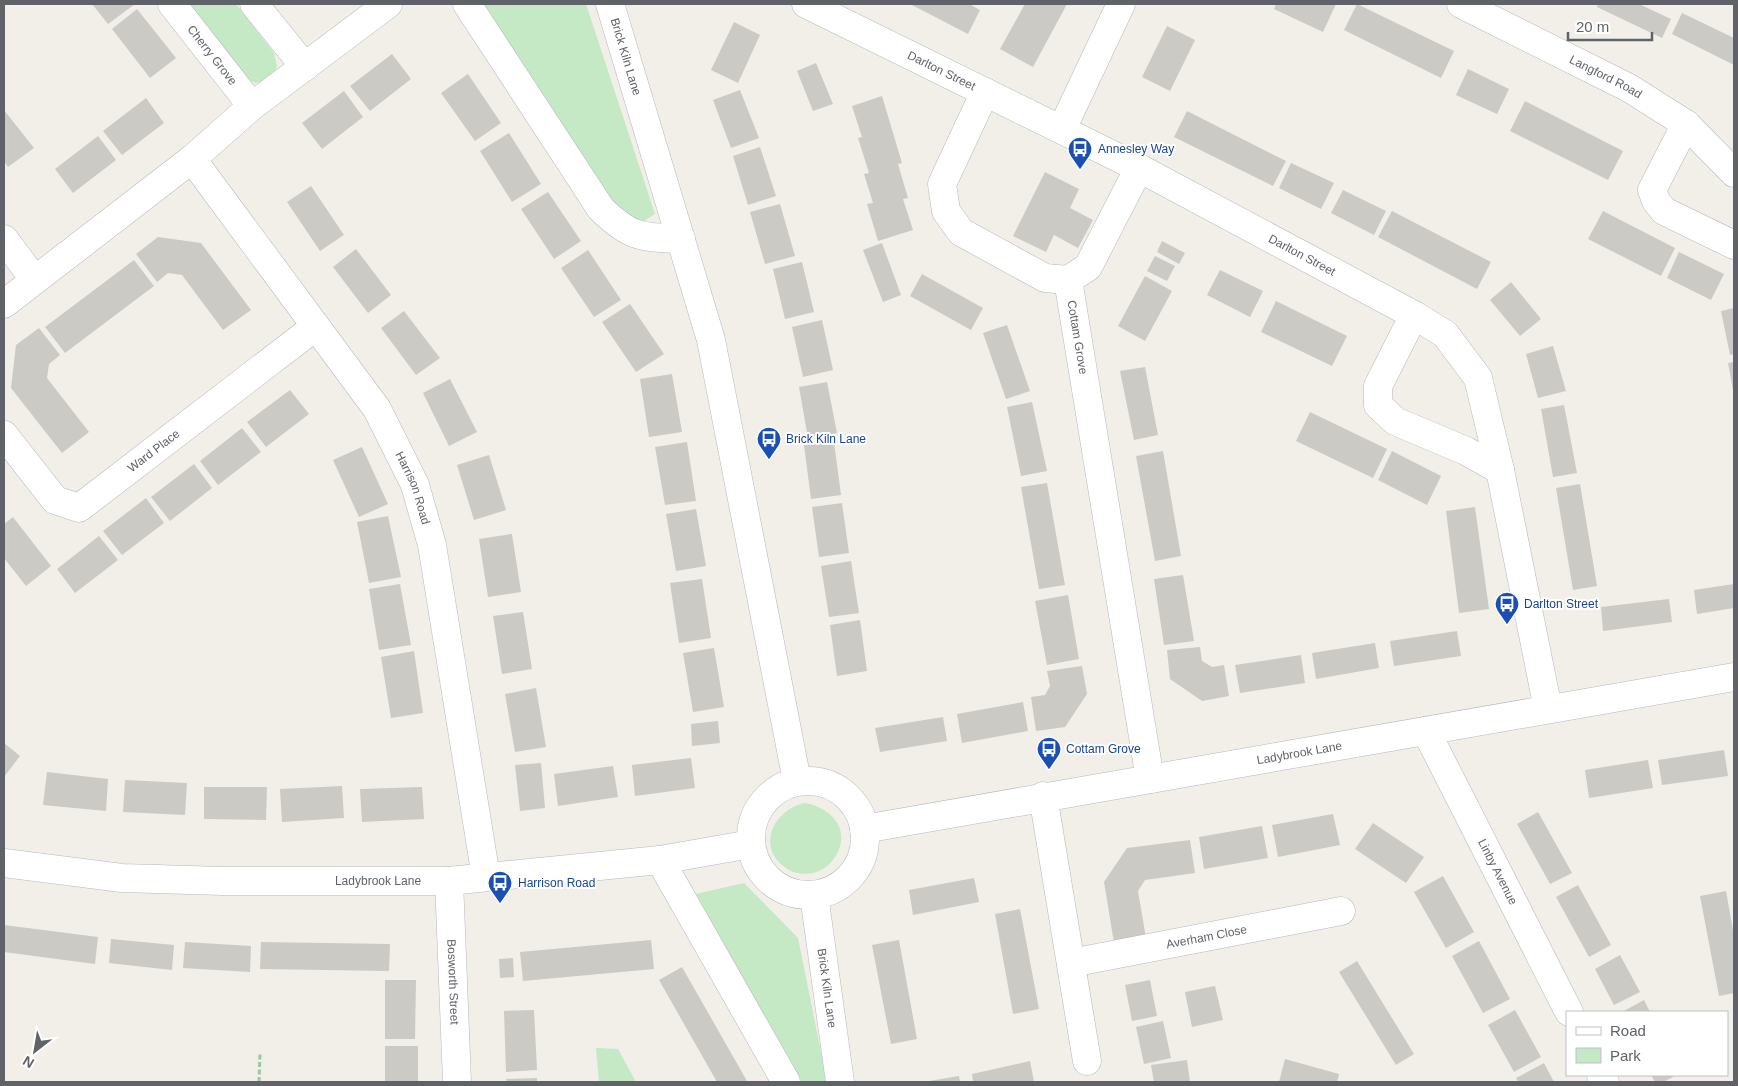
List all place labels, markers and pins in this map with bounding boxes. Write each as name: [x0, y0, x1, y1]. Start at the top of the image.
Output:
bus stop icon: Annesley Way: [1067, 136, 1093, 170]
place label: Annesley Way: [1098, 142, 1174, 156]
bus stop icon: Brick Kiln Lane: [756, 426, 782, 460]
place label: Brick Kiln Lane: [786, 432, 866, 446]
bus stop icon: Darlton Street: [1494, 591, 1520, 625]
place label: Darlton Street: [1524, 597, 1599, 611]
bus stop icon: Cottam Grove: [1036, 736, 1062, 770]
place label: Cottam Grove: [1066, 742, 1141, 756]
bus stop icon: Harrison Road: [487, 870, 513, 904]
place label: Harrison Road: [518, 876, 595, 890]

